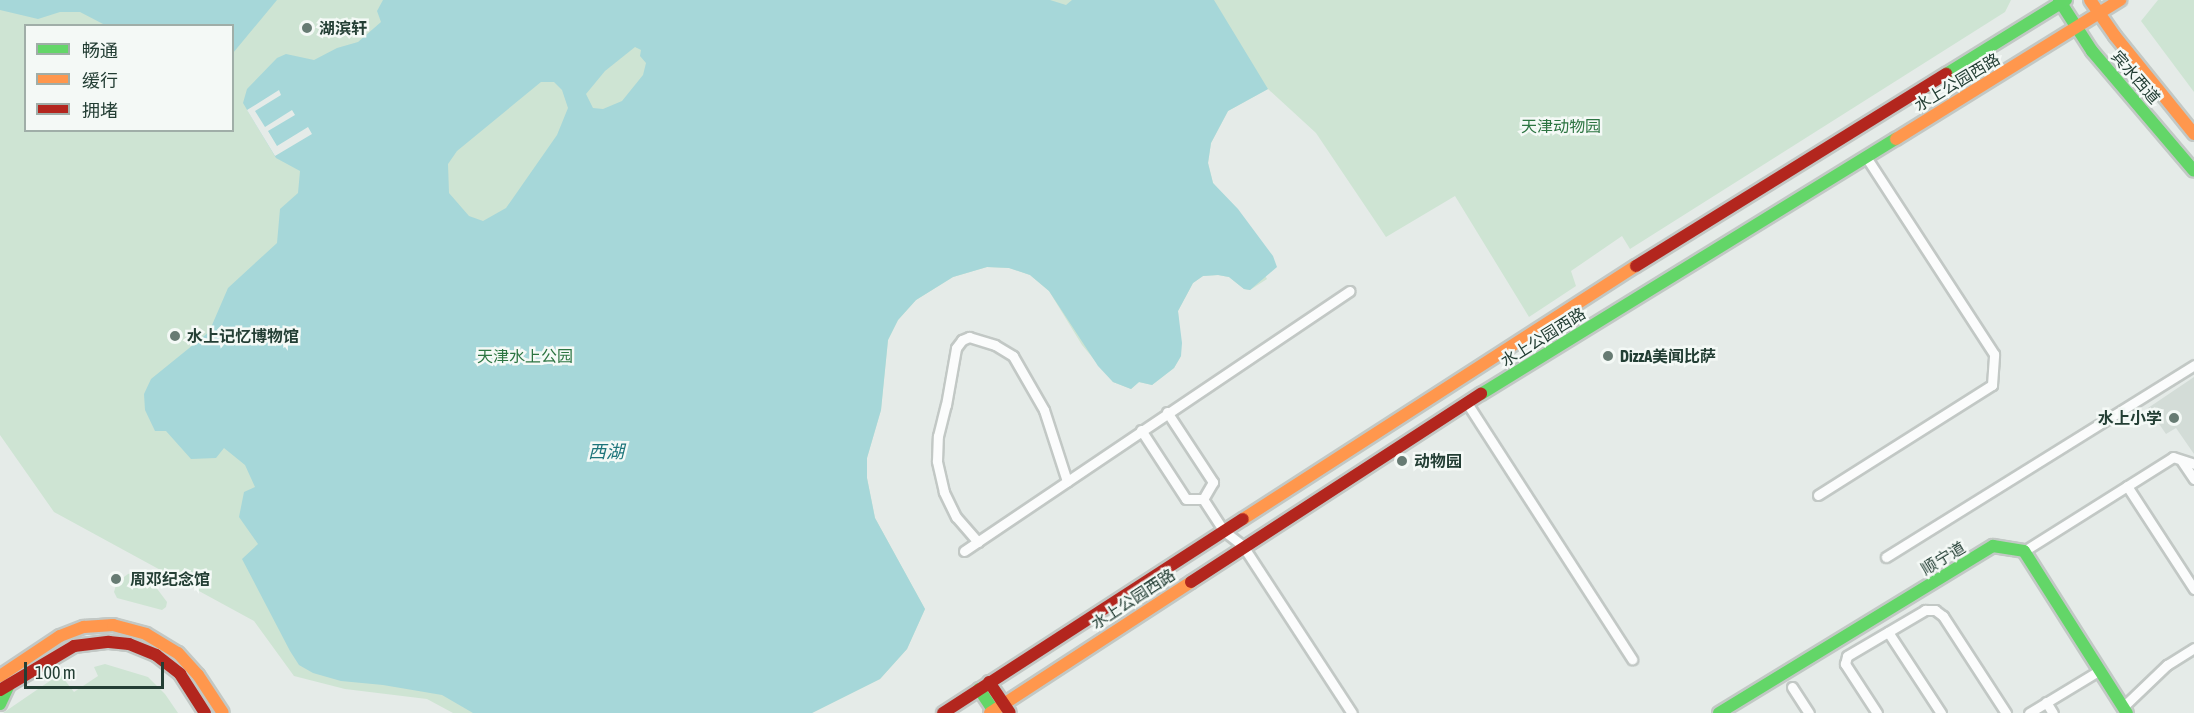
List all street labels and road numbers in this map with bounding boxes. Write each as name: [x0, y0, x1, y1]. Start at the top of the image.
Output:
street label: 宾水西道: [2108, 47, 2164, 107]
street label: 水上公园西路: [1911, 49, 2003, 115]
street label: 水上公园西路: [1497, 303, 1589, 371]
street label: 顺宁道: [1917, 537, 1969, 579]
street label: 水上公园西路: [1088, 565, 1178, 633]

